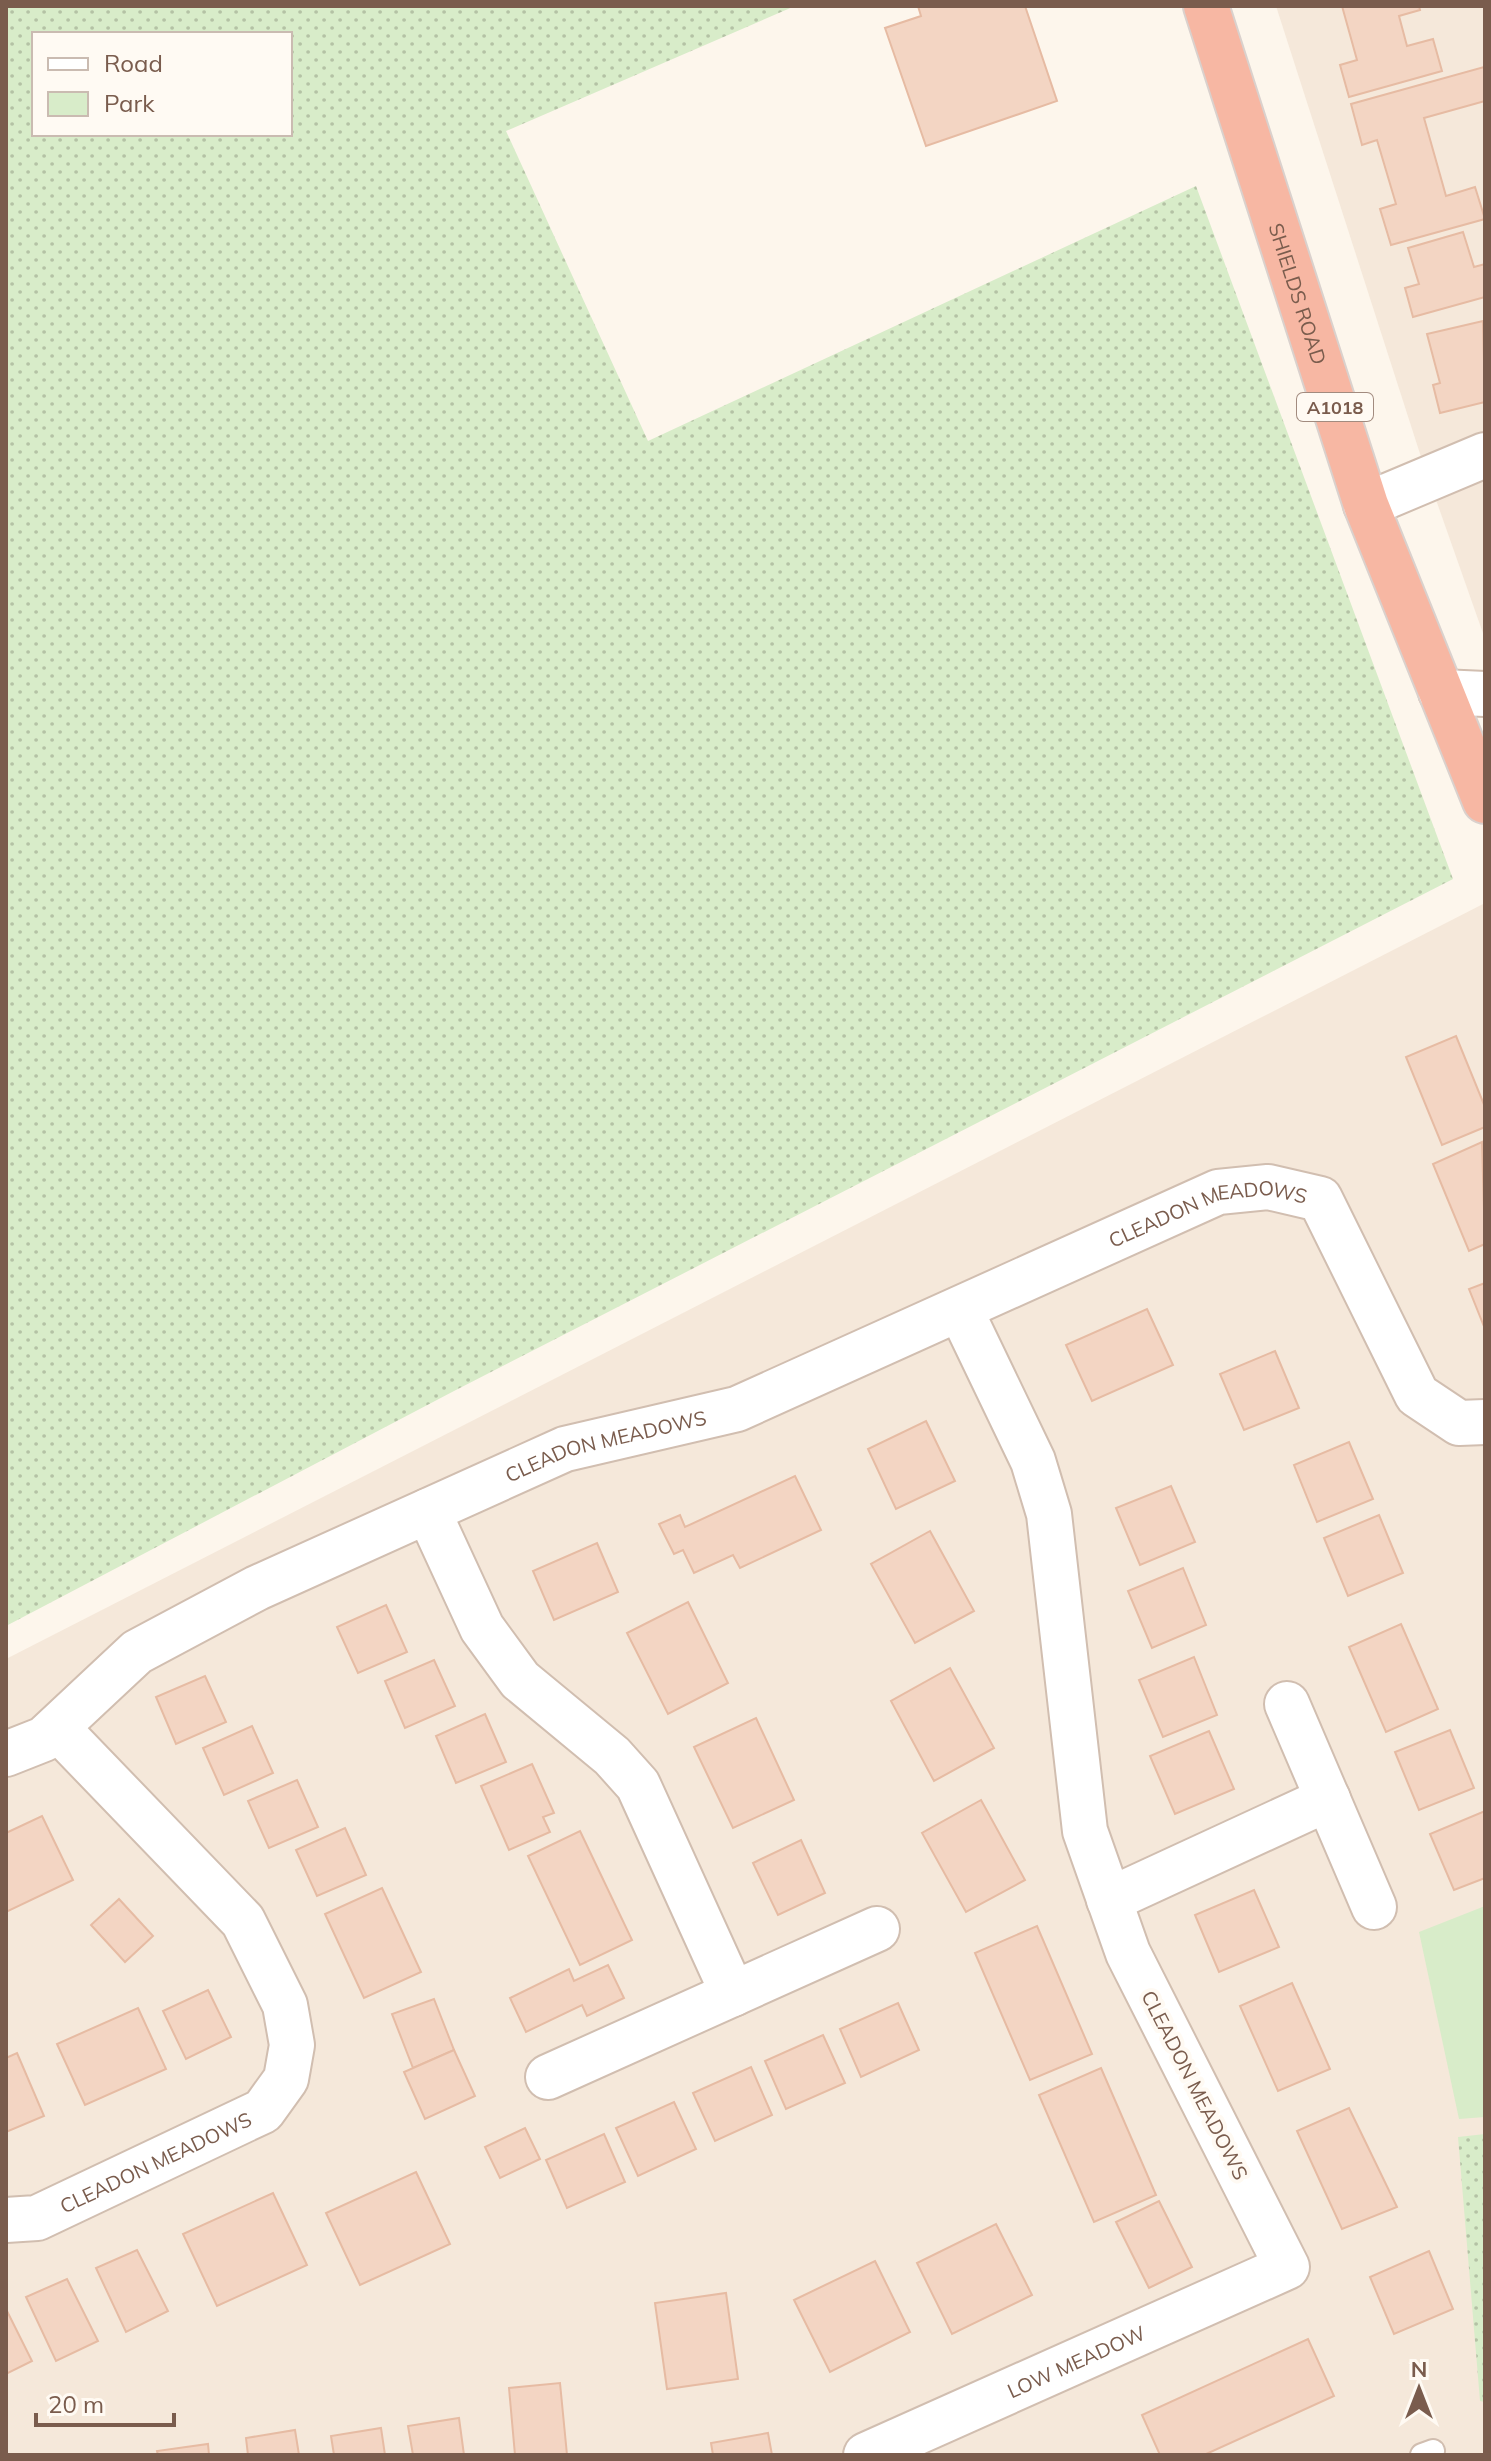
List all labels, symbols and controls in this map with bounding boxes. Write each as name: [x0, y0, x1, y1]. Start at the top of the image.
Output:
legend: [32, 32, 292, 136]
text: Road: [104, 48, 163, 78]
text: Park: [104, 88, 155, 118]
street label: SHIELDS ROAD: [1264, 220, 1333, 367]
road number: A1018: [1297, 393, 1373, 421]
street label: CLEADON MEADOWS: [1104, 1174, 1310, 1252]
street label: CLEADON MEADOWS: [501, 1404, 709, 1487]
street label: CLEADON MEADOWS: [1136, 1986, 1254, 2184]
street label: CLEADON MEADOWS: [55, 2106, 255, 2218]
street label: LOW MEADOW: [1003, 2320, 1149, 2403]
north arrow: [1379, 2349, 1459, 2429]
text: N: [1411, 2355, 1427, 2383]
scale bar: [36, 2377, 174, 2427]
text: 20 m: [48, 2389, 104, 2419]

